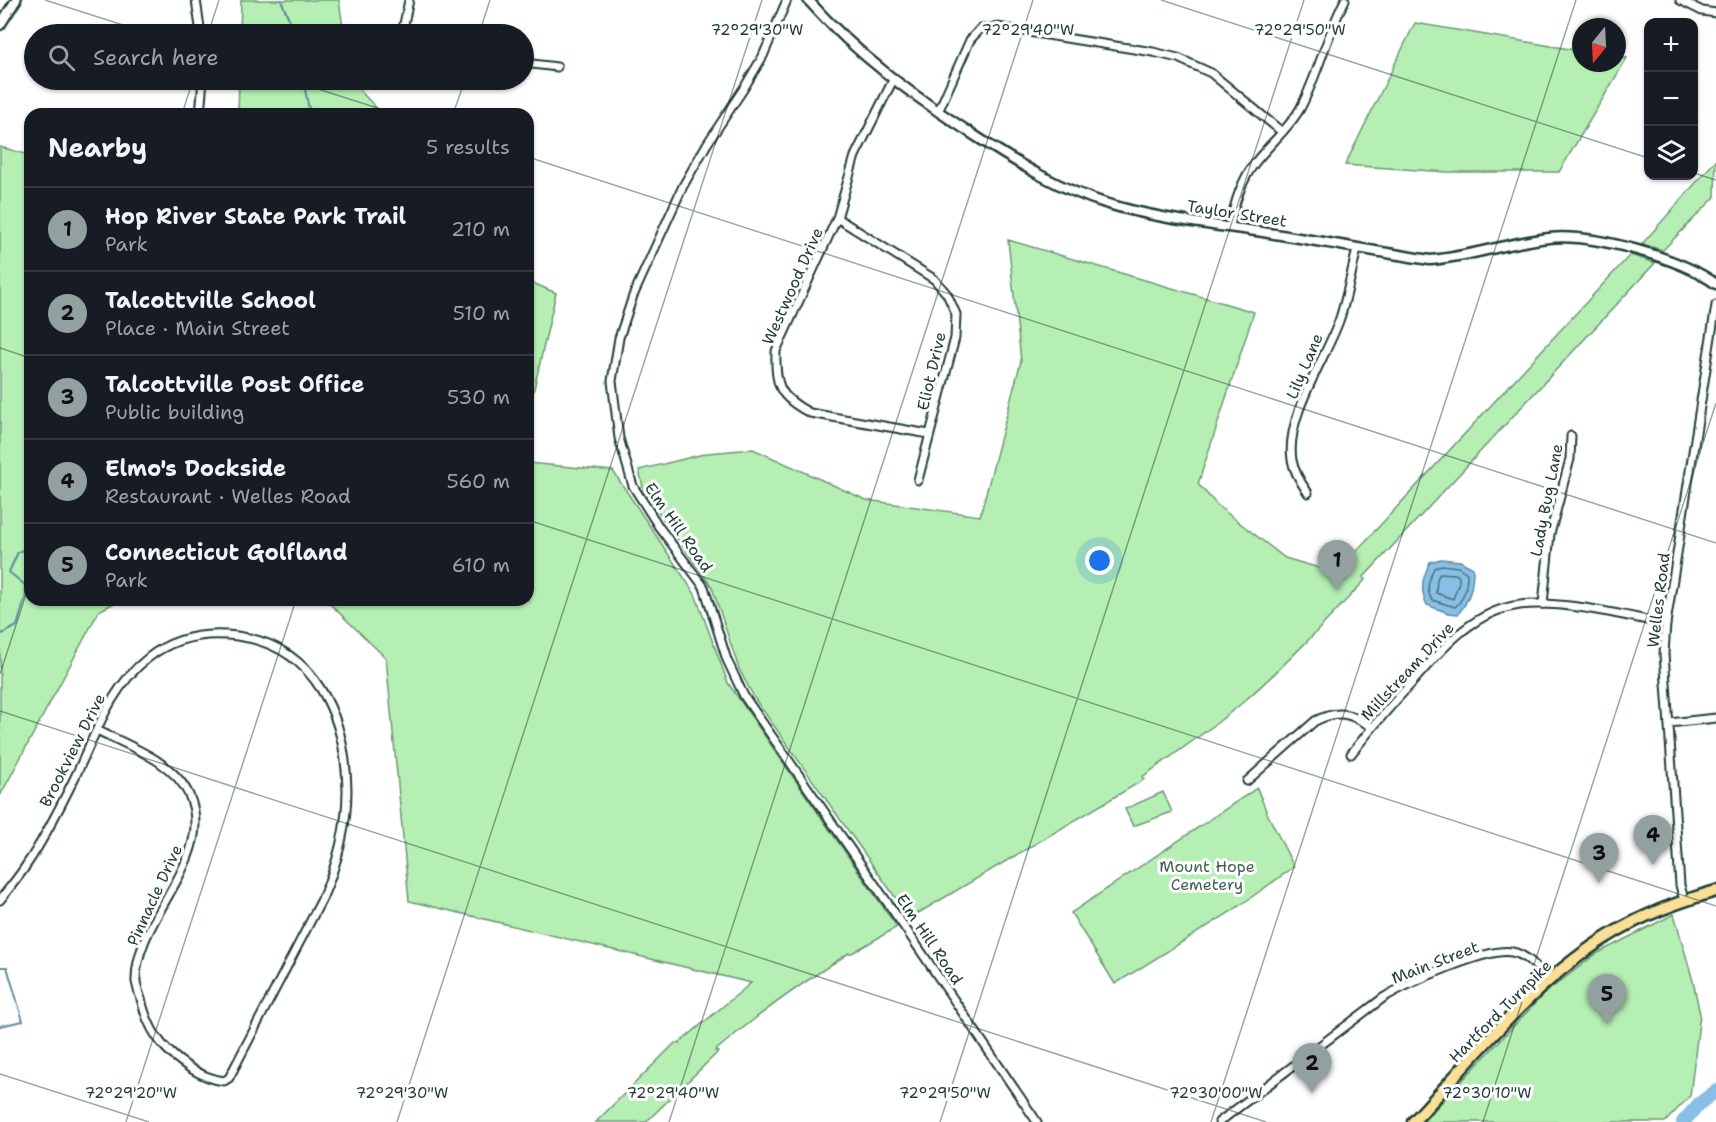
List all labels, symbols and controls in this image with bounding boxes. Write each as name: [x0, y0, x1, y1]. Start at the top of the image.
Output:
north arrow: [1572, 18, 1626, 72]
map controls: [1644, 18, 1698, 180]
button: +: [1644, 18, 1698, 72]
text: 72°29'30"W: [711, 20, 803, 40]
text: 72°29'40"W: [982, 20, 1074, 40]
text: 72°29'50"W: [1254, 20, 1346, 40]
search box: [24, 24, 534, 90]
icon: search: [45, 41, 78, 74]
text: Search here: [93, 43, 219, 72]
button: −: [1644, 72, 1698, 126]
button: layers: [1644, 126, 1698, 180]
text: Nearby: [48, 130, 147, 165]
text: 5 results: [426, 134, 510, 160]
street label: Taylor Street: [1185, 195, 1288, 232]
text: Hop River State Park Trail: [105, 202, 406, 231]
text: 1: [63, 216, 72, 242]
text: 210 m: [451, 216, 510, 242]
street label: Westwood Drive: [757, 224, 828, 348]
text: Park: [105, 231, 148, 257]
text: Talcottville School: [105, 286, 316, 315]
text: 2: [61, 300, 75, 326]
text: 510 m: [453, 300, 510, 326]
text: Place · Main Street: [105, 315, 290, 341]
street label: Eliot Drive: [912, 330, 951, 412]
street label: Lily Lane: [1281, 330, 1328, 402]
text: Talcottville Post Office: [105, 370, 365, 399]
text: 3: [61, 384, 75, 410]
text: 530 m: [447, 384, 510, 410]
text: Public building: [105, 399, 244, 425]
street label: Lady Bug Lane: [1525, 442, 1568, 558]
text: Elmo's Dockside: [105, 454, 286, 483]
text: 4: [61, 468, 75, 494]
text: 560 m: [447, 468, 510, 494]
street label: Elm Hill Road: [640, 478, 717, 576]
text: Restaurant · Welles Road: [105, 483, 351, 509]
text: Connecticut Golfland: [105, 538, 348, 567]
pin: 1: [1318, 540, 1356, 590]
your location: [1085, 546, 1114, 575]
street label: Welles Road: [1642, 551, 1675, 649]
text: 5: [61, 552, 74, 578]
text: 610 m: [452, 552, 510, 578]
text: Park: [105, 567, 148, 593]
street label: Millstream Drive: [1356, 617, 1459, 725]
street label: Brookview Drive: [35, 690, 110, 811]
pin: 4: [1634, 816, 1672, 865]
pin: 3: [1580, 834, 1618, 883]
street label: Pinnacle Drive: [122, 841, 187, 949]
park label: Mount Hope Cemetery: [1159, 856, 1255, 895]
street label: Elm Hill Road: [892, 890, 968, 989]
street label: Main Street: [1389, 936, 1482, 989]
street label: Hartford Turnpike: [1444, 955, 1556, 1067]
pin: 5: [1588, 974, 1626, 1024]
pin: 2: [1292, 1044, 1332, 1093]
text: 72°29'20"W: [85, 1083, 177, 1103]
text: 72°29'30"W: [356, 1083, 448, 1103]
text: 72°29'40"W: [627, 1083, 719, 1103]
text: 72°29'50"W: [899, 1083, 991, 1103]
text: 72°30'00"W: [1169, 1083, 1263, 1103]
text: 72°30'10"W: [1442, 1083, 1532, 1103]

